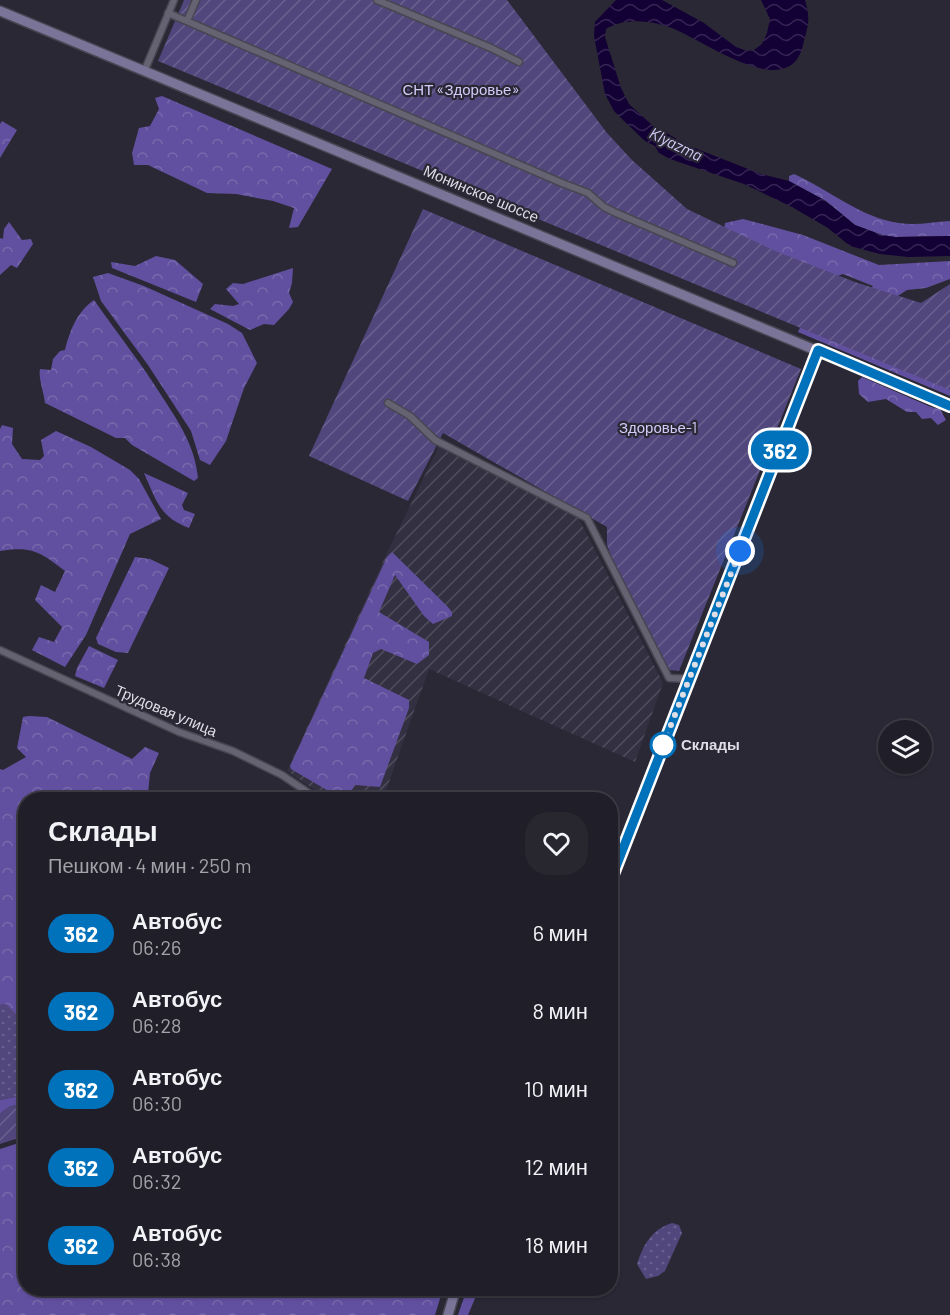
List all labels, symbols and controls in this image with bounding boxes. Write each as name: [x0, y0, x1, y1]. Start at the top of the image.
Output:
park label: СНТ «Здоровье»: [403, 80, 520, 98]
water label: Klyazma: [647, 123, 706, 164]
street label: Монинское шоссе: [421, 161, 542, 226]
park label: Здоровье-1: [619, 418, 697, 436]
line badge: 362: [746, 430, 814, 470]
text: 362: [763, 438, 797, 463]
your location: [725, 536, 755, 566]
street label: Трудовая улица: [113, 680, 221, 740]
map controls: [878, 720, 932, 774]
button: layers: [878, 720, 932, 774]
marker: Склады: [650, 732, 676, 758]
place label: Склады: [681, 735, 740, 753]
button: heart: [525, 812, 588, 875]
text: Склады: [48, 813, 158, 847]
text: Пешком · 4 мин · 250 m: [48, 853, 252, 877]
text: Автобус: [132, 907, 222, 933]
text: 6 мин: [533, 919, 588, 945]
text: 362: [64, 921, 98, 946]
text: 06:26: [132, 935, 181, 959]
text: Автобус: [132, 985, 222, 1011]
text: 8 мин: [533, 997, 588, 1023]
text: 362: [64, 999, 98, 1024]
text: 06:28: [132, 1013, 182, 1037]
text: Автобус: [132, 1063, 222, 1089]
text: 10 мин: [524, 1075, 588, 1101]
text: 362: [64, 1077, 98, 1102]
text: 06:30: [132, 1091, 182, 1115]
text: Автобус: [132, 1141, 222, 1167]
text: 12 мин: [525, 1153, 588, 1179]
text: 362: [64, 1155, 98, 1180]
text: 06:32: [132, 1169, 181, 1193]
text: Автобус: [132, 1219, 222, 1245]
text: 18 мин: [525, 1231, 588, 1257]
text: 362: [64, 1233, 98, 1258]
text: 06:38: [132, 1247, 181, 1271]

